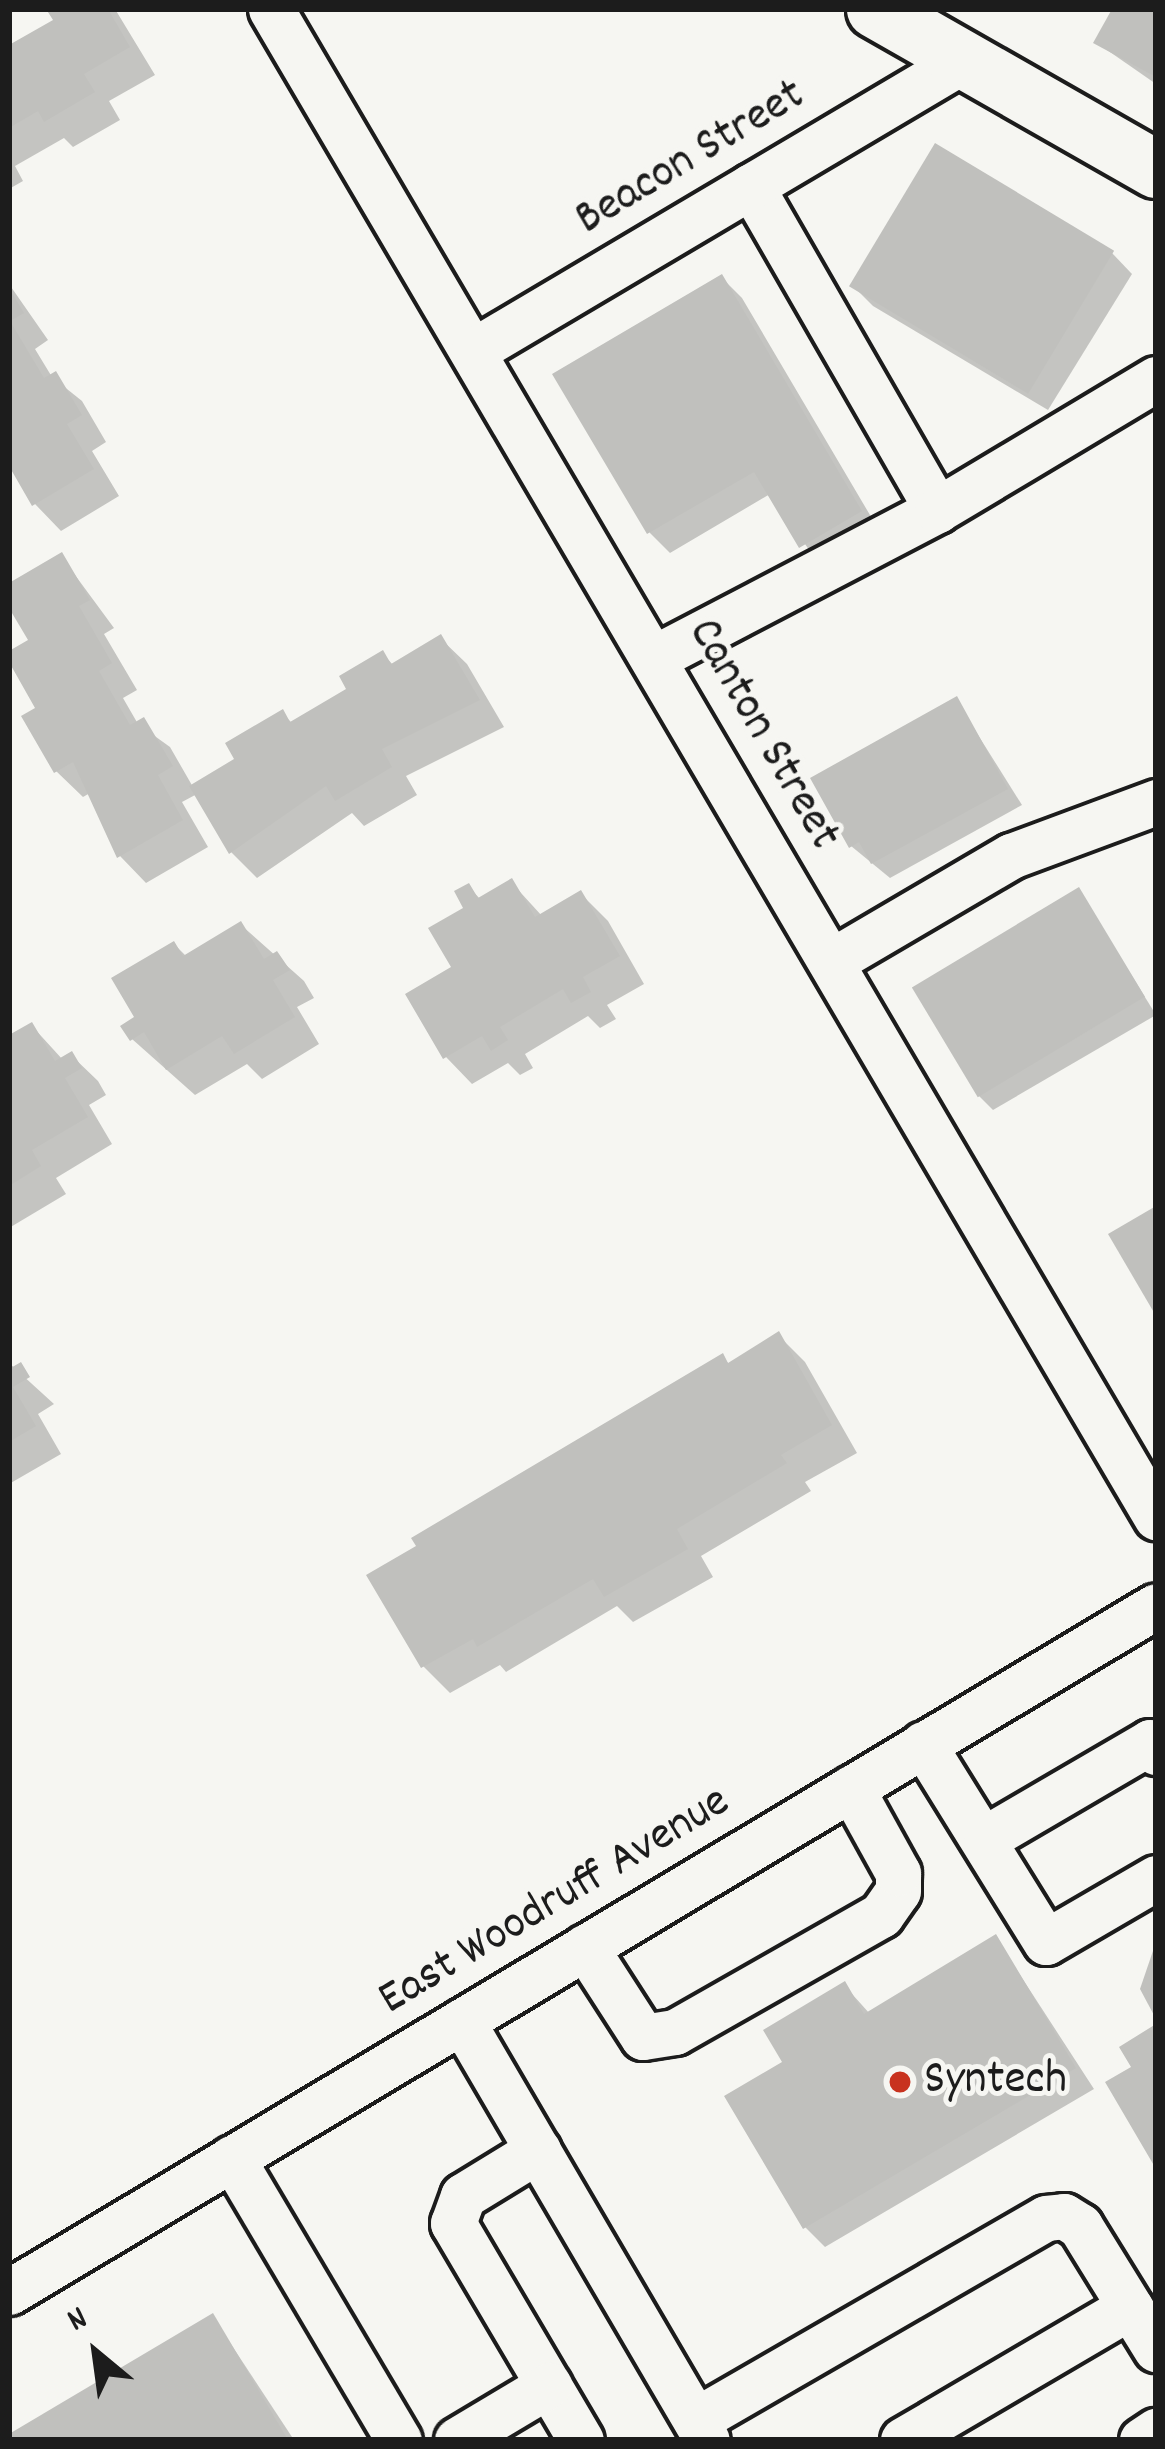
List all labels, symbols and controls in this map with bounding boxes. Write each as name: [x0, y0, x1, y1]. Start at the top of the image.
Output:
street label: Beacon Street: [566, 68, 816, 250]
street label: Canton Street: [673, 609, 851, 861]
street label: East Woodruff Avenue: [369, 1774, 741, 2030]
place label: Syntech: [924, 2053, 1067, 2111]
marker: Syntech: [887, 2069, 913, 2095]
north arrow: [36, 2293, 156, 2413]
text: N: [60, 2297, 97, 2346]

